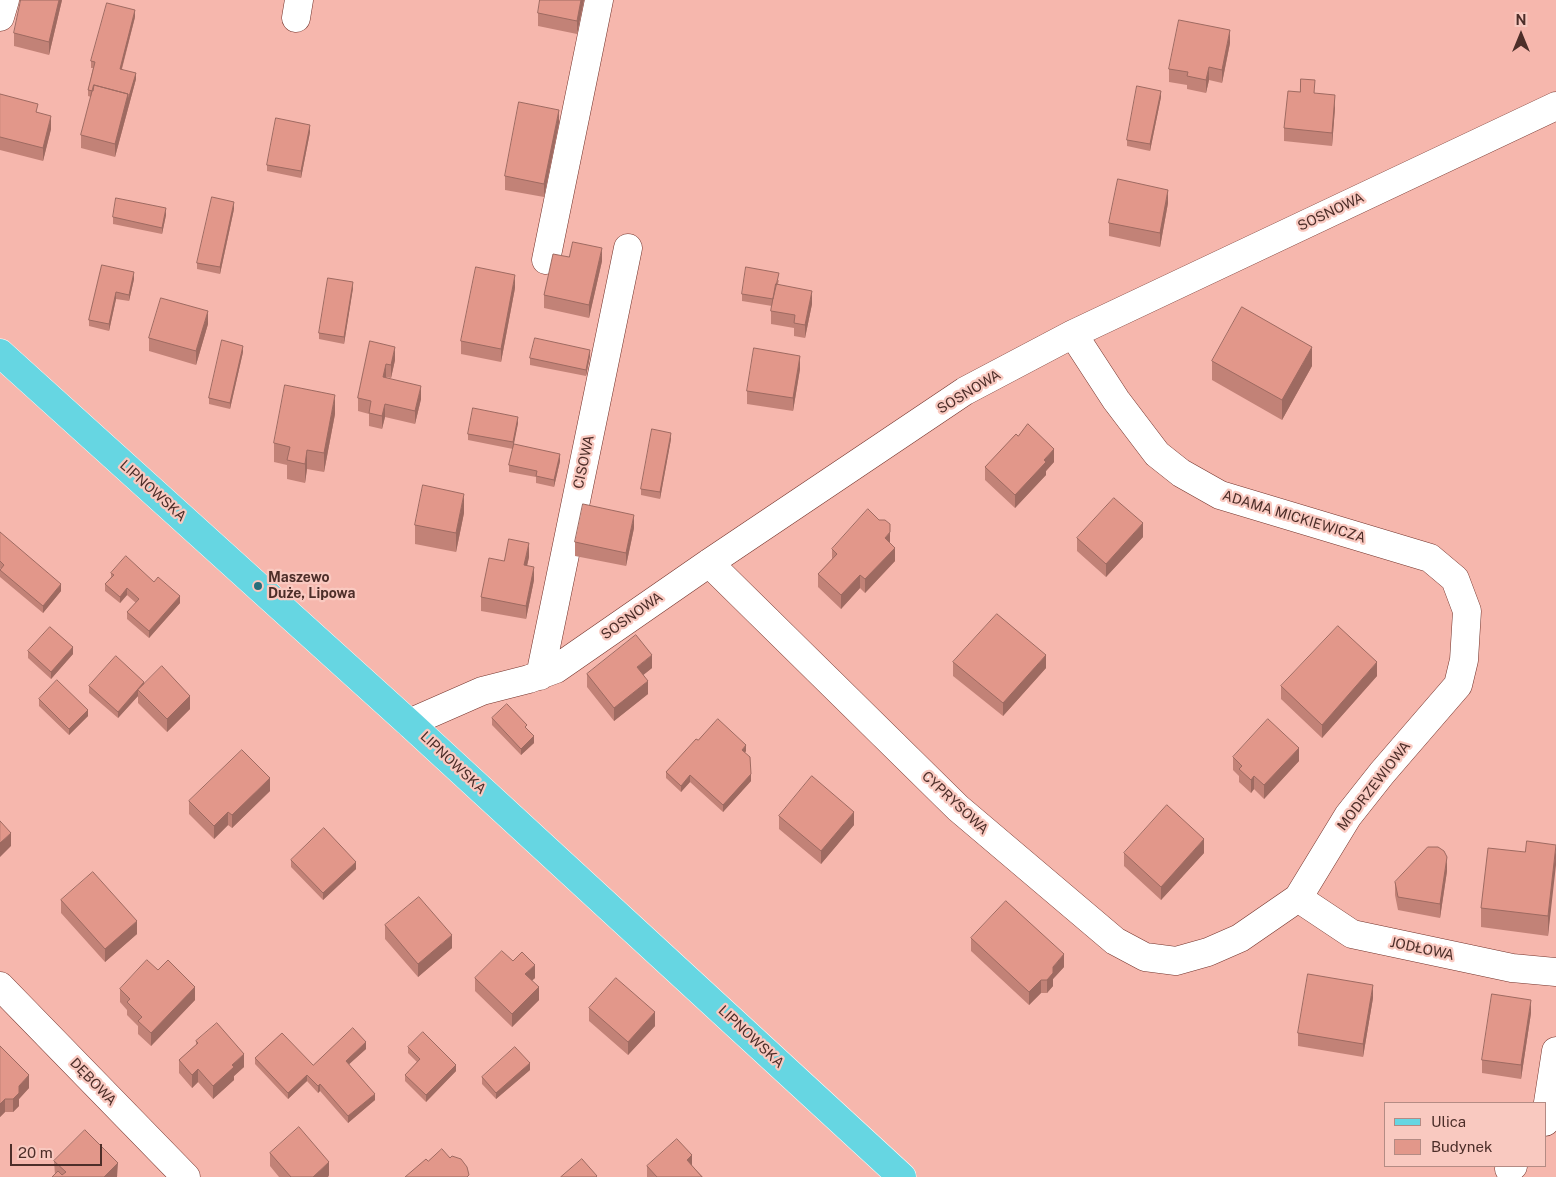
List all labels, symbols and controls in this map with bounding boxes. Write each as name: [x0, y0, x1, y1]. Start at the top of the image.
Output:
north arrow: [1496, 10, 1546, 60]
text: N: [1516, 12, 1526, 28]
street label: SOSNOWA: [1295, 189, 1367, 235]
street label: SOSNOWA: [934, 366, 1004, 418]
street label: CISOWA: [570, 434, 598, 490]
street label: LIPNOWSKA: [116, 457, 190, 525]
street label: ADAMA MICKIEWICZA: [1220, 487, 1368, 547]
place label: Maszewo Duże, Lipowa: [268, 570, 355, 602]
marker: Maszewo Duże, Lipowa: [252, 580, 264, 592]
street label: SOSNOWA: [598, 589, 666, 643]
street label: LIPNOWSKA: [417, 728, 489, 798]
street label: MODRZEWIOWA: [1334, 738, 1414, 834]
street label: CYPRYSOWA: [918, 768, 992, 838]
street label: JODŁOWA: [1388, 934, 1456, 964]
street label: LIPNOWSKA: [715, 1002, 787, 1072]
street label: DĘBOWA: [66, 1055, 120, 1109]
legend: [1384, 1102, 1546, 1167]
text: Ulica: [1431, 1113, 1466, 1130]
scale bar: [12, 1134, 105, 1166]
text: Budynek: [1431, 1138, 1492, 1155]
text: 20 m: [18, 1144, 53, 1161]

